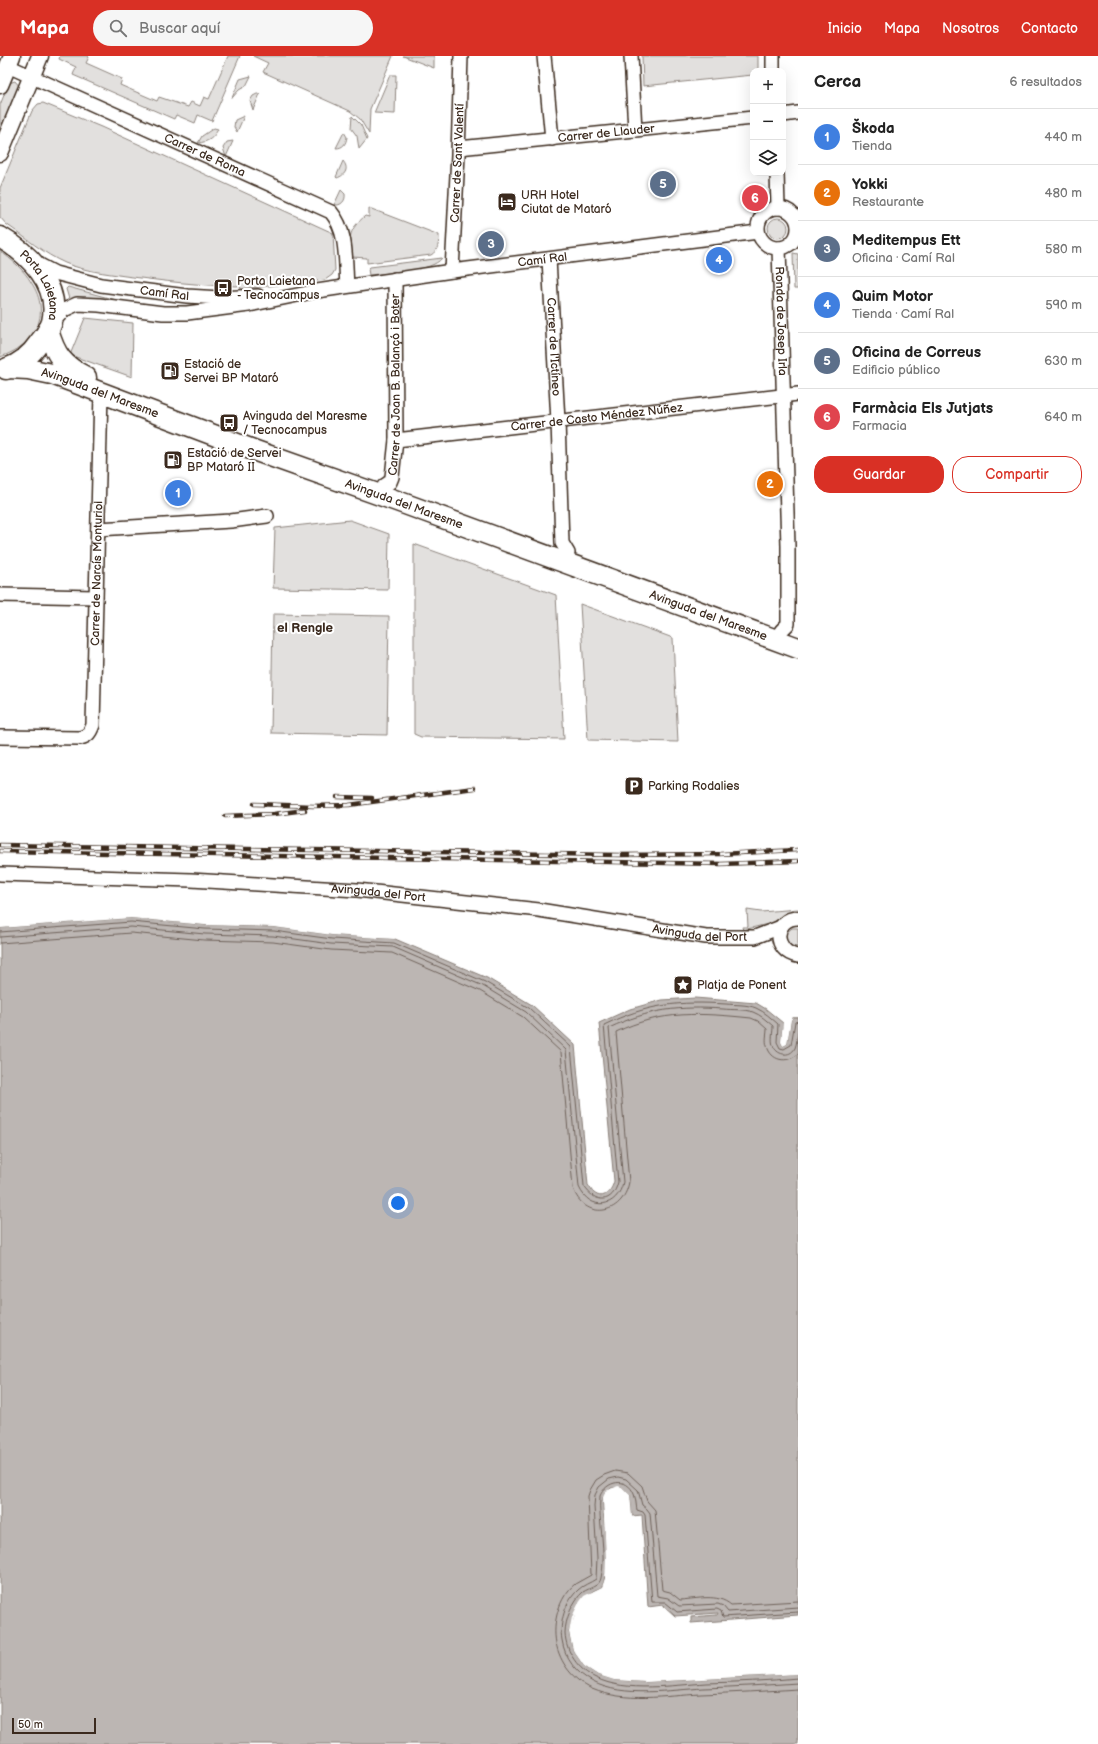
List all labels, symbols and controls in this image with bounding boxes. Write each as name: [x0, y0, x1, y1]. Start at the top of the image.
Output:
search box: [93, 10, 373, 46]
text: Mapa: [20, 17, 69, 40]
icon: search: [107, 17, 129, 39]
text: Buscar aquí: [139, 19, 220, 38]
text: Inicio: [828, 20, 862, 37]
text: Mapa: [884, 20, 920, 37]
text: Nosotros: [942, 20, 999, 37]
text: Contacto: [1021, 20, 1078, 37]
map controls: [750, 68, 786, 176]
button: +: [750, 68, 786, 104]
text: Cerca: [814, 72, 861, 92]
text: 6 resultados: [1010, 74, 1082, 90]
street label: Carrer de Sant Valentí: [447, 103, 467, 223]
button: −: [750, 104, 786, 140]
text: Škoda: [852, 119, 895, 138]
street label: Carrer de Llauder: [557, 121, 656, 145]
text: 1: [824, 129, 830, 145]
text: 440 m: [1044, 129, 1082, 145]
street label: Carrer de Roma: [162, 130, 248, 180]
text: Tienda: [852, 138, 892, 154]
button: layers: [750, 140, 786, 176]
pin: 5: [650, 169, 676, 199]
text: Yokki: [852, 175, 888, 194]
pin: 6: [742, 183, 768, 213]
text: 2: [823, 185, 831, 201]
text: 480 m: [1045, 185, 1082, 201]
place label: URH Hotel Ciutat de Mataró: [521, 188, 612, 217]
hotel icon: URH Hotel Ciutat de Mataró: [496, 191, 518, 213]
text: Restaurante: [852, 194, 924, 210]
pin: 3: [478, 229, 504, 259]
text: Meditempus Ett: [852, 231, 960, 250]
text: 3: [823, 241, 831, 257]
text: 580 m: [1045, 241, 1082, 257]
pin: 4: [706, 245, 732, 275]
street label: Porta Laietana: [17, 247, 61, 322]
street label: Camí Ral: [517, 249, 568, 270]
text: Oficina · Camí Ral: [852, 250, 955, 266]
street label: Ronda de Josep Irla: [772, 266, 790, 376]
place label: Porta Laietana - Tecnocampus: [237, 274, 319, 303]
bus stop icon: Porta Laietana - Tecnocampus: [212, 277, 234, 299]
street label: Camí Ral: [139, 283, 189, 304]
text: Quim Motor: [852, 287, 933, 306]
street label: Carrer de Joan B. Balançó i Boter: [385, 293, 404, 476]
street label: Carrer de l'Ictíneo: [544, 297, 564, 397]
text: 4: [823, 297, 831, 313]
text: 590 m: [1045, 297, 1082, 313]
text: Tienda · Camí Ral: [852, 306, 954, 322]
text: Oficina de Correus: [852, 343, 981, 362]
text: 5: [823, 353, 831, 369]
text: 630 m: [1044, 353, 1082, 369]
place label: Estació de Servei BP Mataró: [184, 357, 279, 386]
fuel station icon: Estació de Servei BP Mataró: [159, 360, 181, 382]
text: Edificio público: [852, 362, 940, 378]
street label: Avinguda del Maresme: [40, 364, 161, 421]
text: Farmàcia Els Jutjats: [852, 399, 993, 418]
street label: Carrer de Casto Méndez Núñez: [510, 400, 684, 434]
place label: Avinguda del Maresme / Tecnocampus: [243, 409, 367, 438]
text: 6: [823, 409, 831, 425]
text: 640 m: [1044, 409, 1082, 425]
bus stop icon: Avinguda del Maresme / Tecnocampus: [218, 412, 240, 434]
text: Farmacia: [852, 418, 907, 434]
place label: Estació de Servei BP Mataró II: [187, 446, 282, 475]
fuel station icon: Estació de Servei BP Mataró II: [162, 449, 184, 471]
button: Guardar: [814, 456, 944, 493]
button: Compartir: [952, 456, 1082, 493]
pin: 2: [757, 469, 783, 499]
street label: Avinguda del Maresme: [343, 476, 465, 532]
pin: 1: [165, 478, 191, 508]
street label: Carrer de Narcís Monturiol: [87, 501, 106, 646]
street label: Avinguda del Maresme: [648, 587, 769, 644]
district label: el Rengle: [277, 620, 334, 636]
parking icon: Parking Rodalies: [623, 775, 645, 797]
place label: Parking Rodalies: [648, 779, 739, 794]
street label: Avinguda del Port: [331, 881, 427, 905]
street label: Avinguda del Port: [651, 921, 747, 945]
place icon: Platja de Ponent: [672, 974, 694, 996]
place label: Platja de Ponent: [697, 978, 787, 993]
your location: [388, 1193, 408, 1213]
scale bar: [12, 1716, 96, 1735]
text: 50 m: [18, 1718, 43, 1731]

